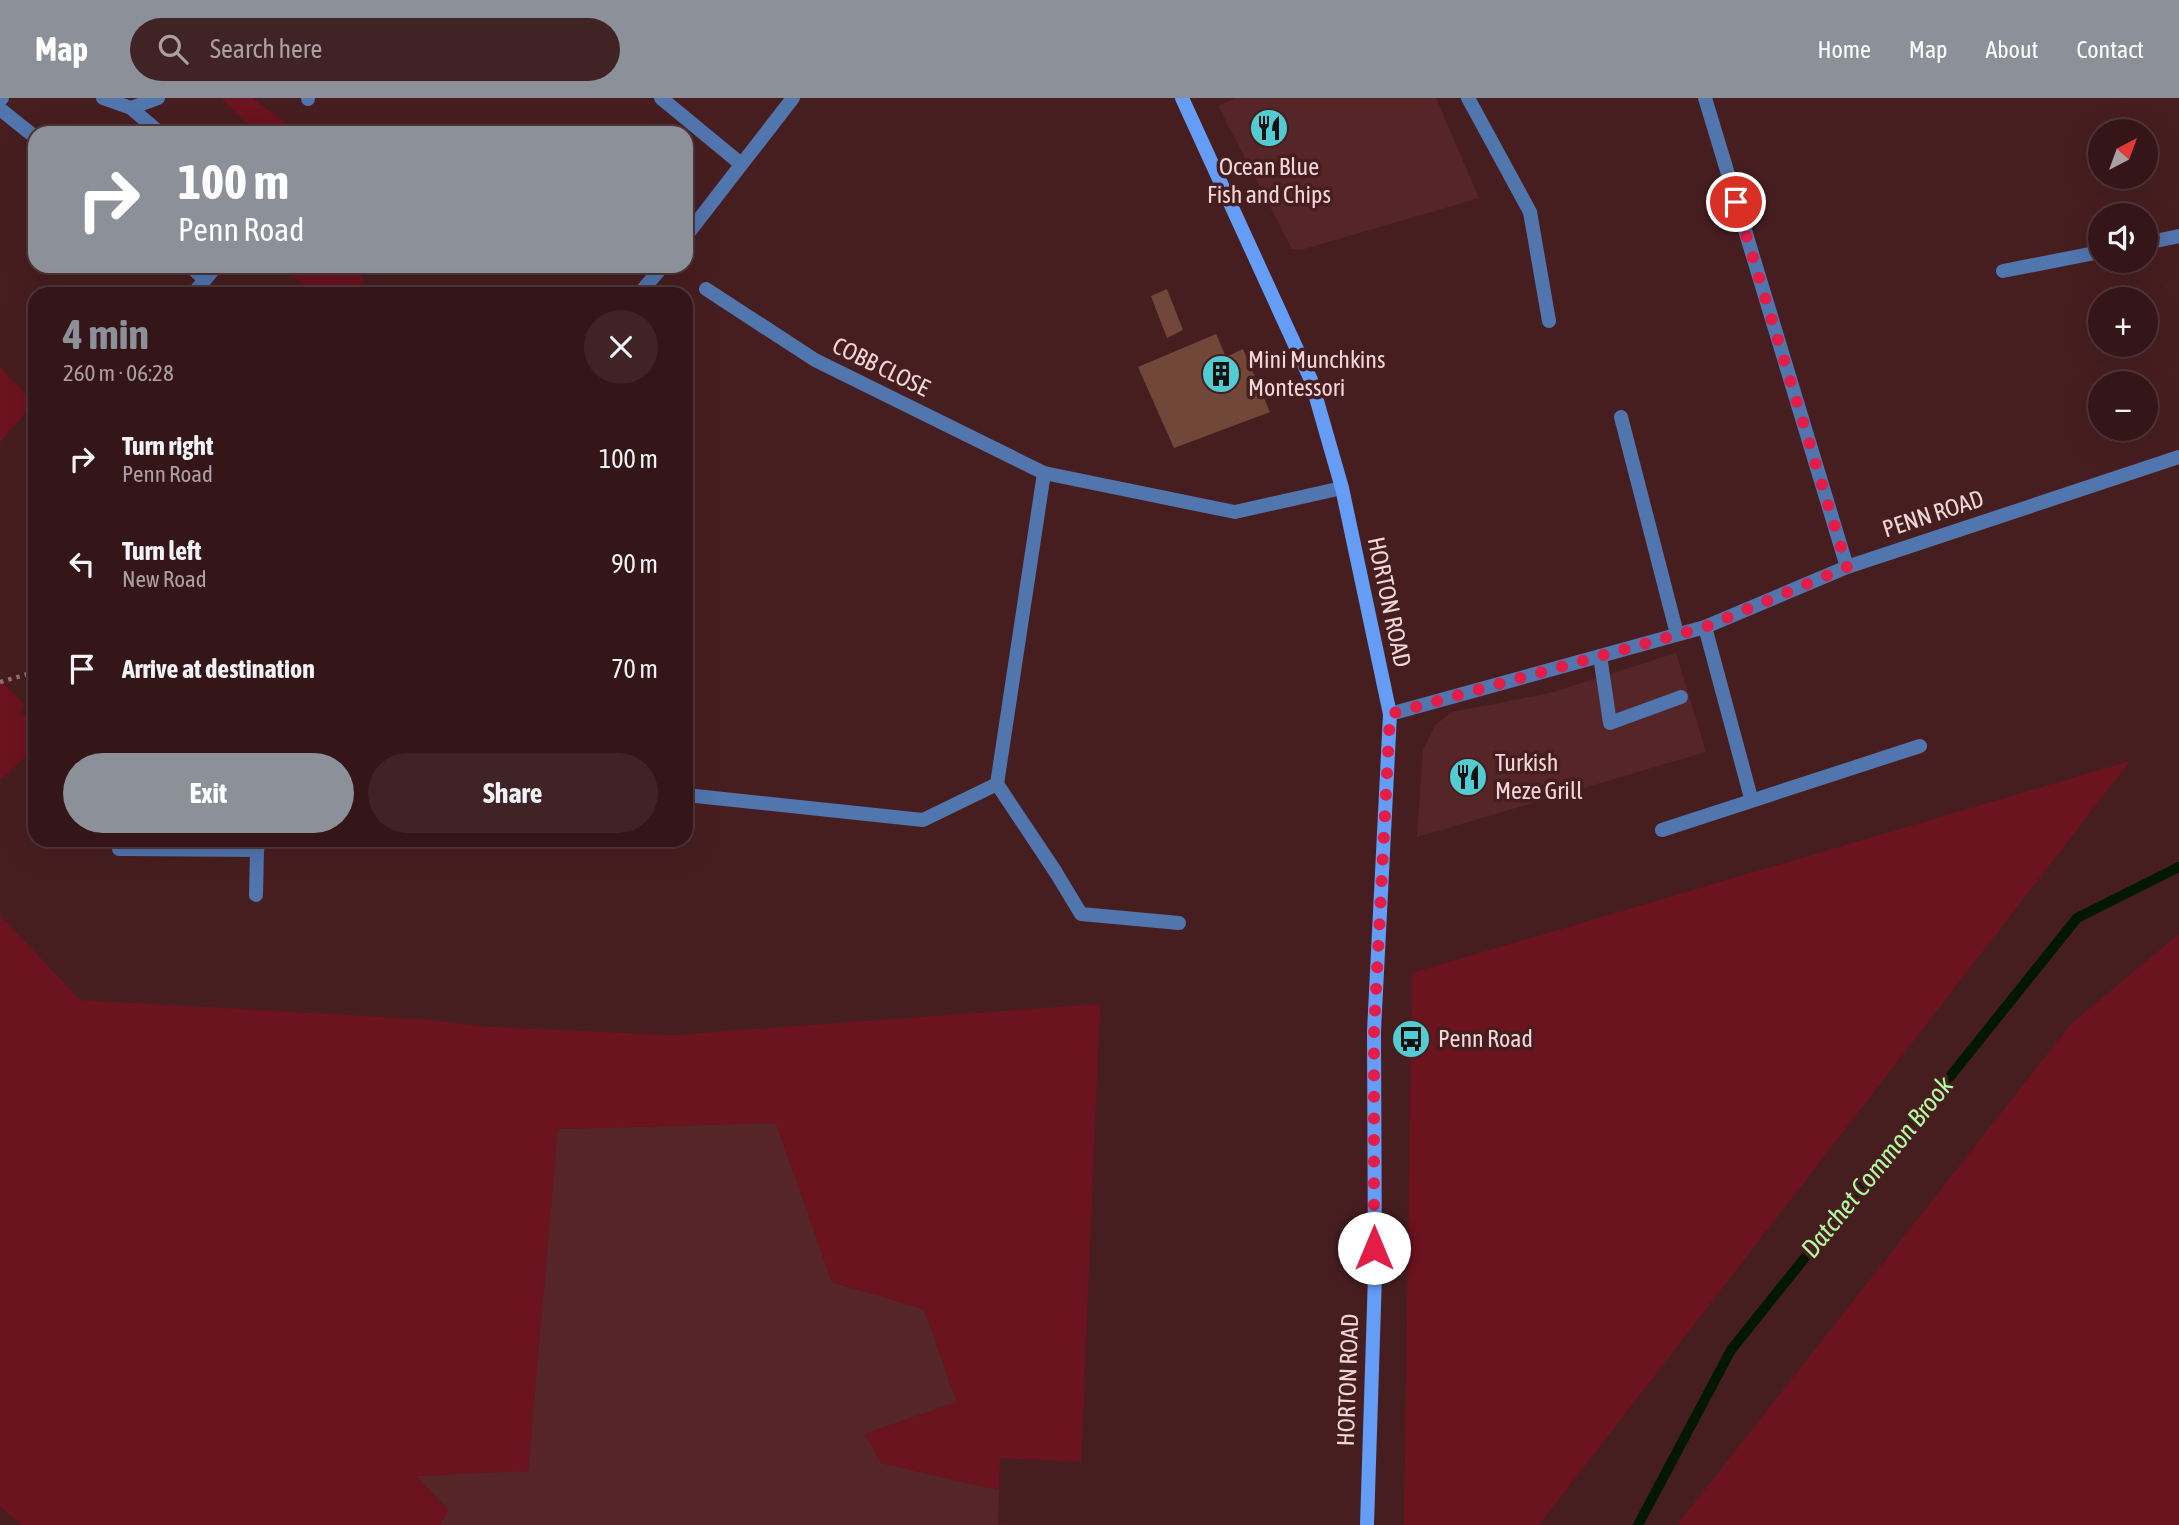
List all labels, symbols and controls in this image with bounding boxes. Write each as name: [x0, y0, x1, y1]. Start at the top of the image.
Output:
search box: [130, 18, 620, 81]
text: Map: [35, 30, 88, 68]
icon: search: [154, 30, 192, 68]
text: Search here: [210, 34, 322, 64]
text: Home: [1817, 36, 1871, 63]
text: Map: [1909, 36, 1947, 63]
text: About: [1985, 36, 2038, 63]
text: Contact: [2076, 36, 2144, 63]
restaurant icon: Ocean Blue Fish and Chips: [1248, 107, 1290, 149]
north arrow: [2088, 119, 2158, 189]
map controls: [2088, 119, 2158, 441]
text: 100 m: [178, 153, 289, 209]
place label: Ocean Blue Fish and Chips: [1207, 153, 1331, 208]
icon: right: [63, 154, 154, 245]
pin: [1706, 172, 1766, 232]
icon: arrive: [1717, 183, 1755, 221]
button: sound: [2088, 203, 2158, 273]
text: Penn Road: [178, 211, 304, 248]
button: +: [2088, 287, 2158, 357]
text: 4 min: [63, 310, 149, 358]
button: close: [584, 310, 658, 384]
street label: COBB CLOSE: [828, 332, 934, 402]
place label: Mini Munchkins Montessori: [1248, 346, 1385, 401]
building icon: Mini Munchkins Montessori: [1200, 353, 1242, 395]
text: 260 m · 06:28: [63, 360, 174, 386]
button: −: [2088, 371, 2158, 441]
text: Turn right: [122, 431, 213, 461]
icon: right: [63, 440, 101, 478]
text: 100 m: [599, 444, 658, 474]
text: Penn Road: [122, 461, 213, 487]
street label: PENN ROAD: [1879, 485, 1987, 543]
street label: HORTON ROAD: [1363, 534, 1416, 669]
text: Turn left: [122, 536, 202, 566]
icon: left: [63, 545, 101, 583]
text: 90 m: [611, 549, 658, 579]
text: New Road: [122, 566, 207, 592]
icon: arrive: [63, 650, 101, 688]
text: Arrive at destination: [122, 654, 315, 684]
text: 70 m: [611, 654, 658, 684]
place label: Turkish Meze Grill: [1495, 749, 1583, 804]
button: Exit: [63, 753, 354, 833]
button: Share: [368, 753, 658, 833]
restaurant icon: Turkish Meze Grill: [1447, 756, 1489, 798]
bus stop icon: Penn Road: [1390, 1018, 1432, 1060]
place label: Penn Road: [1438, 1025, 1533, 1052]
water label: Datchet Common Brook: [1795, 1070, 1959, 1263]
position arrow: [1337, 1211, 1411, 1285]
street label: HORTON ROAD: [1332, 1313, 1363, 1447]

